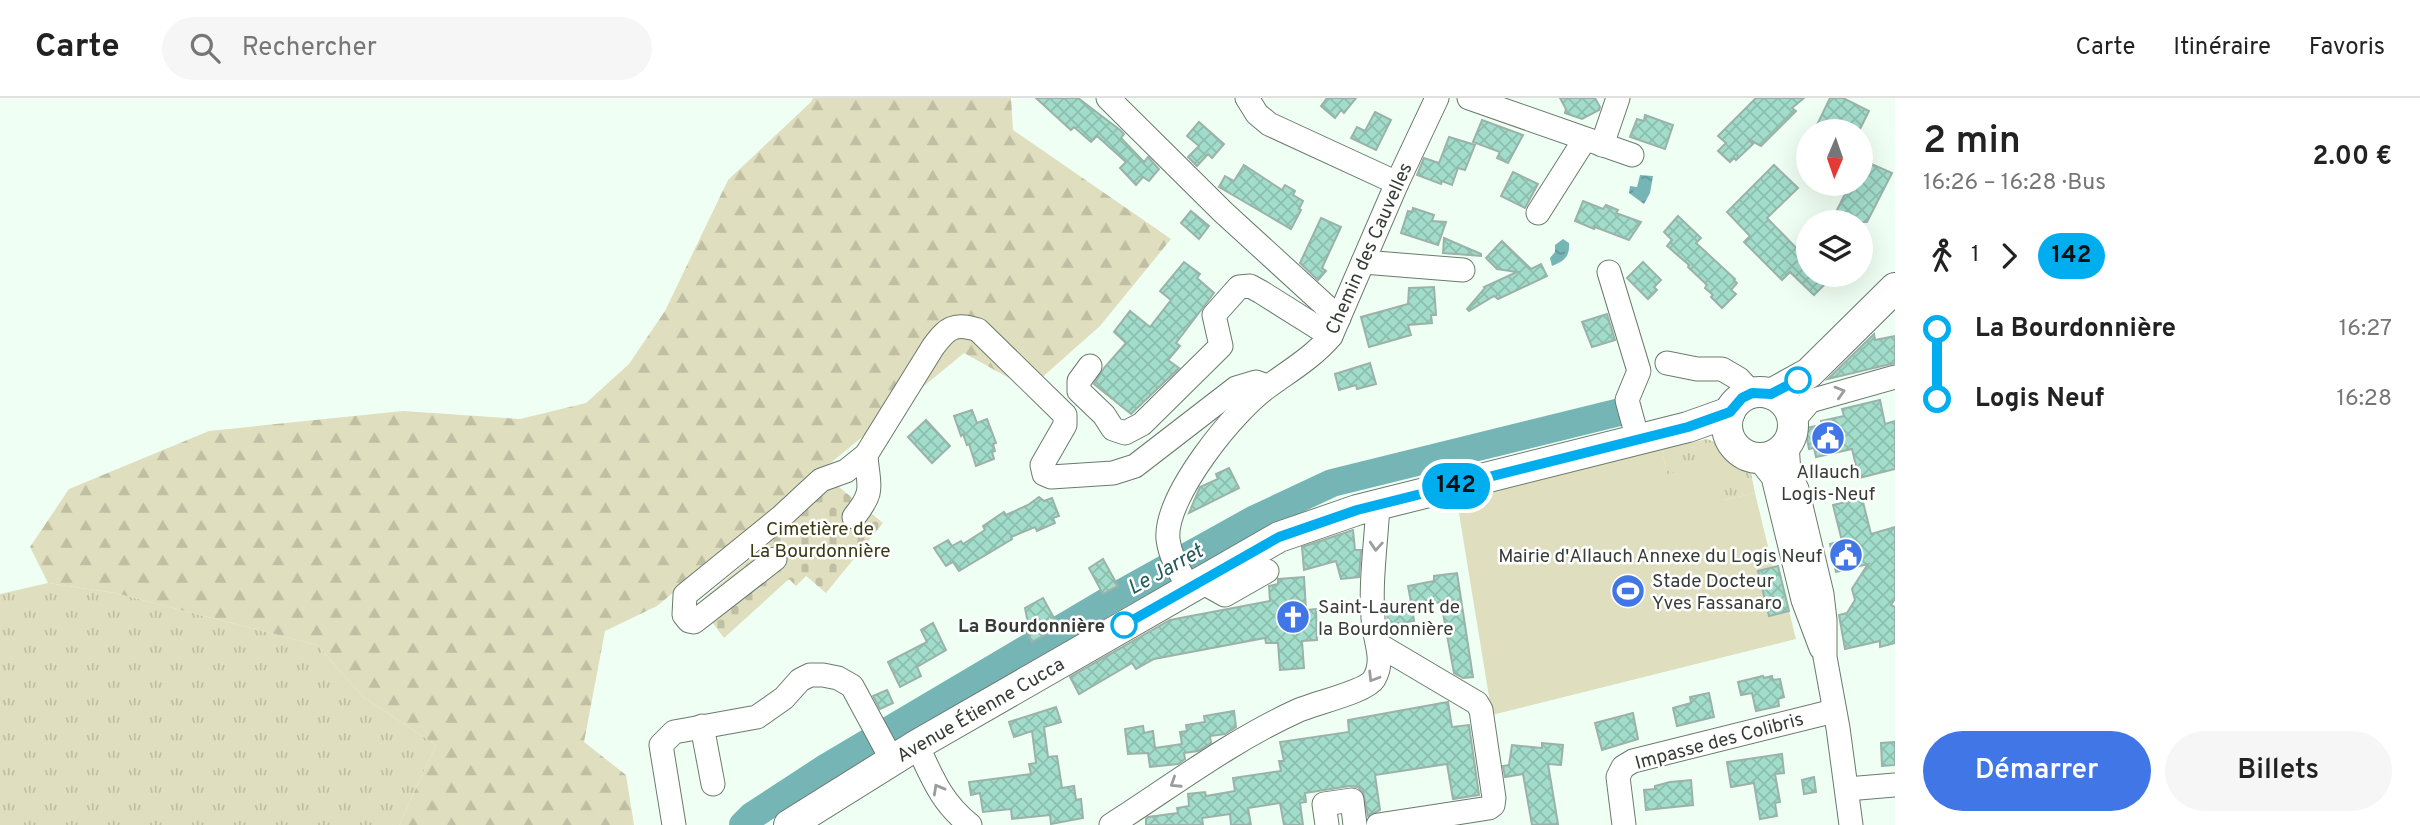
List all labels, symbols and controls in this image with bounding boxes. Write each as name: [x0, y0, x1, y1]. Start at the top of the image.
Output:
search box: [162, 17, 652, 80]
text: Carte: [35, 27, 120, 69]
icon: search: [186, 29, 224, 67]
text: Rechercher: [242, 32, 377, 65]
text: Carte: [2075, 33, 2135, 63]
text: Itinéraire: [2173, 33, 2271, 63]
text: Favoris: [2309, 33, 2385, 63]
text: 2 min: [1923, 118, 2021, 167]
north arrow: [1796, 119, 1872, 196]
map controls: [1796, 119, 1873, 287]
text: 2.00 €: [2312, 141, 2392, 174]
street label: Chemin des Cauvelles: [1321, 159, 1419, 339]
text: 16:26 – 16:28 · Bus: [1923, 169, 2106, 198]
button: layers: [1796, 210, 1873, 287]
icon: walk: [1923, 237, 1961, 275]
icon: forward: [1990, 237, 2028, 275]
text: 1: [1971, 241, 1980, 270]
text: 142: [2052, 241, 2091, 271]
text: La Bourdonnière: [1975, 313, 2176, 346]
text: 16:27: [2339, 315, 2392, 344]
unlabelled marker: [1785, 367, 1811, 393]
text: Logis Neuf: [1975, 383, 2104, 416]
text: 16:28: [2336, 385, 2392, 414]
one-way arrow: [1833, 386, 1845, 400]
public building icon: Allauch Logis-Neuf: [1809, 419, 1847, 457]
place label: Allauch Logis-Neuf: [1781, 461, 1876, 507]
line badge: 142: [1416, 463, 1496, 509]
text: 142: [1436, 471, 1476, 501]
park label: Cimetière de La Bourdonnière: [749, 518, 891, 564]
public building icon: Mairie d'Allauch Annexe du Logis Neuf: [1827, 536, 1865, 574]
water label: Le Jarret: [1123, 538, 1210, 602]
one-way arrow: [1369, 541, 1384, 552]
place label: Mairie d'Allauch Annexe du Logis Neuf: [1498, 545, 1823, 569]
place label: Stade Docteur Yves Fassanaro: [1652, 570, 1782, 616]
sports icon: Stade Docteur Yves Fassanaro: [1609, 572, 1647, 610]
place label: Saint-Laurent de la Bourdonnière: [1318, 596, 1460, 642]
church icon: Saint-Laurent de la Bourdonnière: [1274, 598, 1312, 636]
marker: La Bourdonnière: [1111, 612, 1137, 638]
place label: La Bourdonnière: [958, 615, 1105, 639]
street label: Avenue Étienne Cucca: [892, 652, 1069, 769]
one-way arrow: [1368, 669, 1381, 682]
street label: Impasse des Colibris: [1633, 708, 1806, 776]
button: Démarrer: [1923, 731, 2151, 811]
button: Billets: [2165, 731, 2392, 811]
one-way arrow: [1170, 774, 1183, 787]
one-way arrow: [933, 783, 946, 796]

